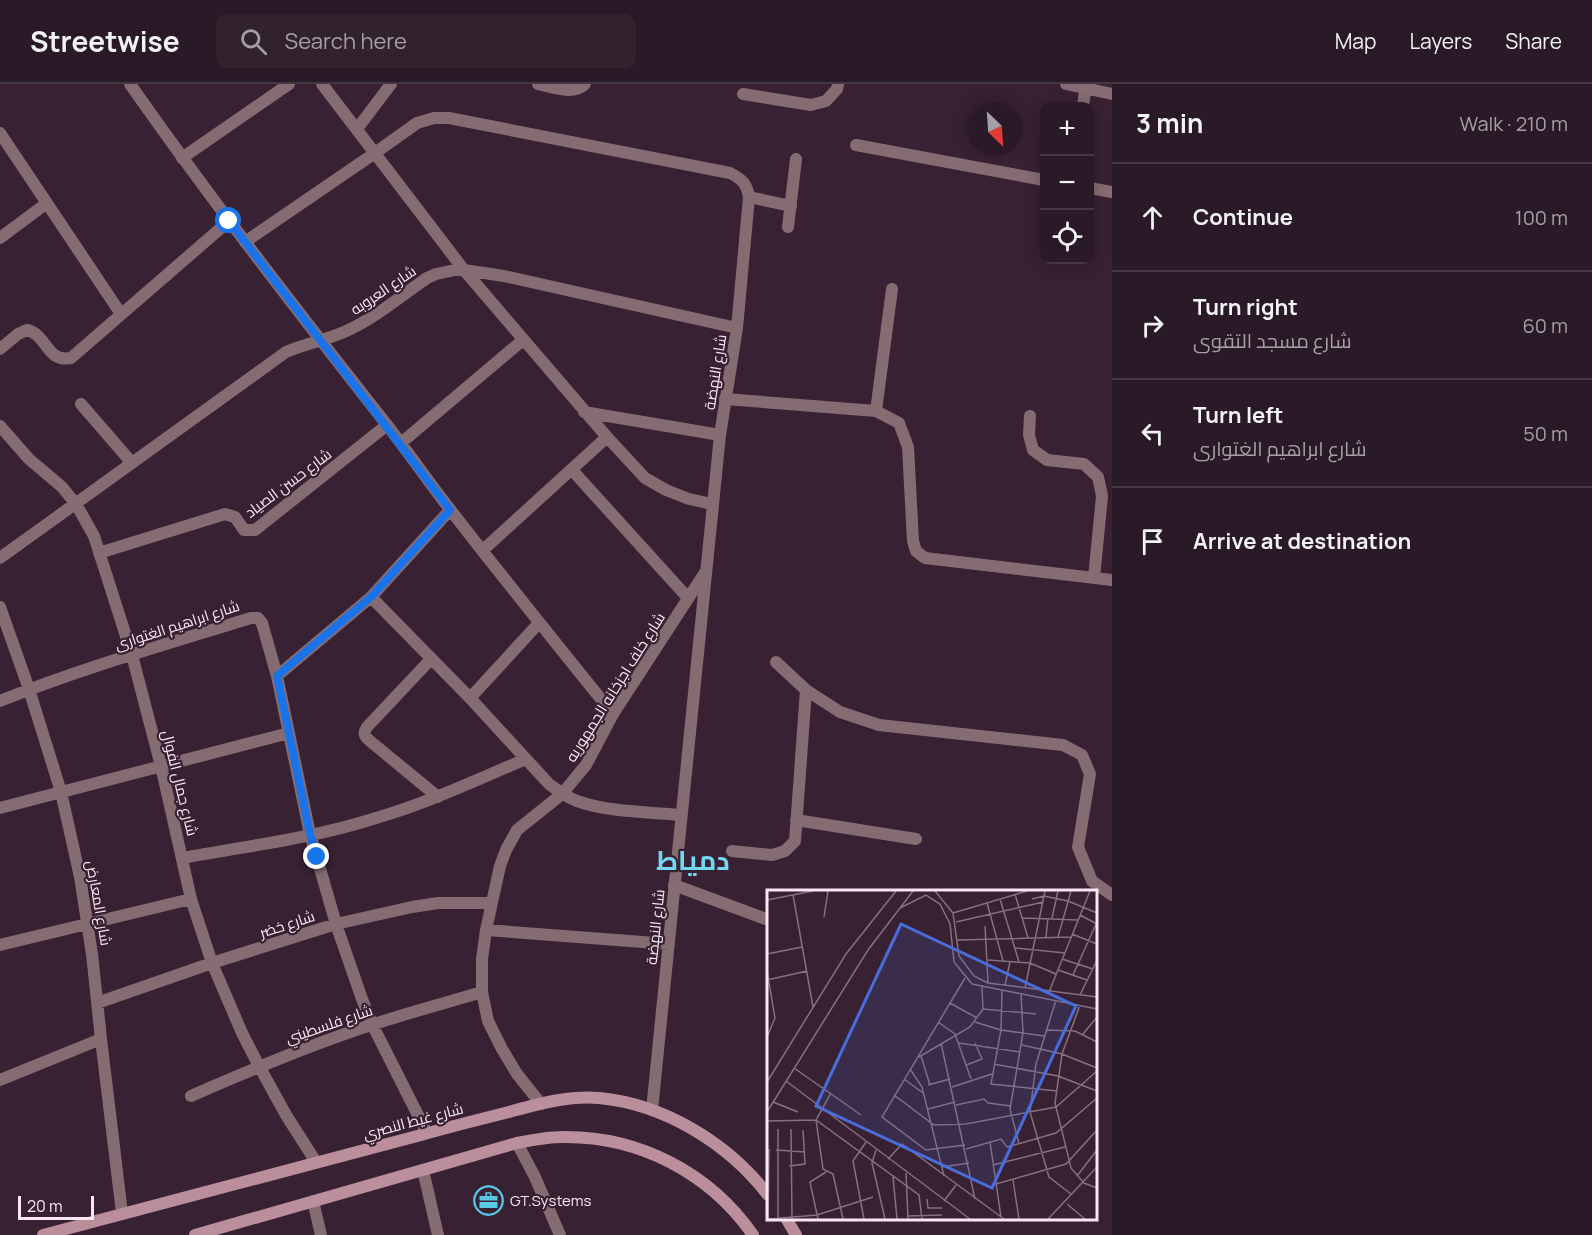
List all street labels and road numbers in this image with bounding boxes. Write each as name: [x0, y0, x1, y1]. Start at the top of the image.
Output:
street label: شارع العروبه: [346, 260, 421, 321]
street label: شارع النهضة: [699, 333, 732, 411]
street label: شارع حسن الصياد: [240, 443, 336, 523]
street label: شارع ابراهيم الغتوارى: [112, 595, 242, 656]
street label: شارع خلف اجزخانه الجمهوريه: [560, 608, 671, 766]
street label: شارع جمال الفوال: [156, 728, 203, 838]
street label: شارع المعارض: [80, 859, 117, 947]
street label: شارع النهضة: [641, 888, 670, 966]
street label: شارع خضر: [256, 905, 318, 944]
street label: شارع فلسطيني: [283, 999, 376, 1051]
street label: شارع غيط النصري: [360, 1098, 466, 1146]

